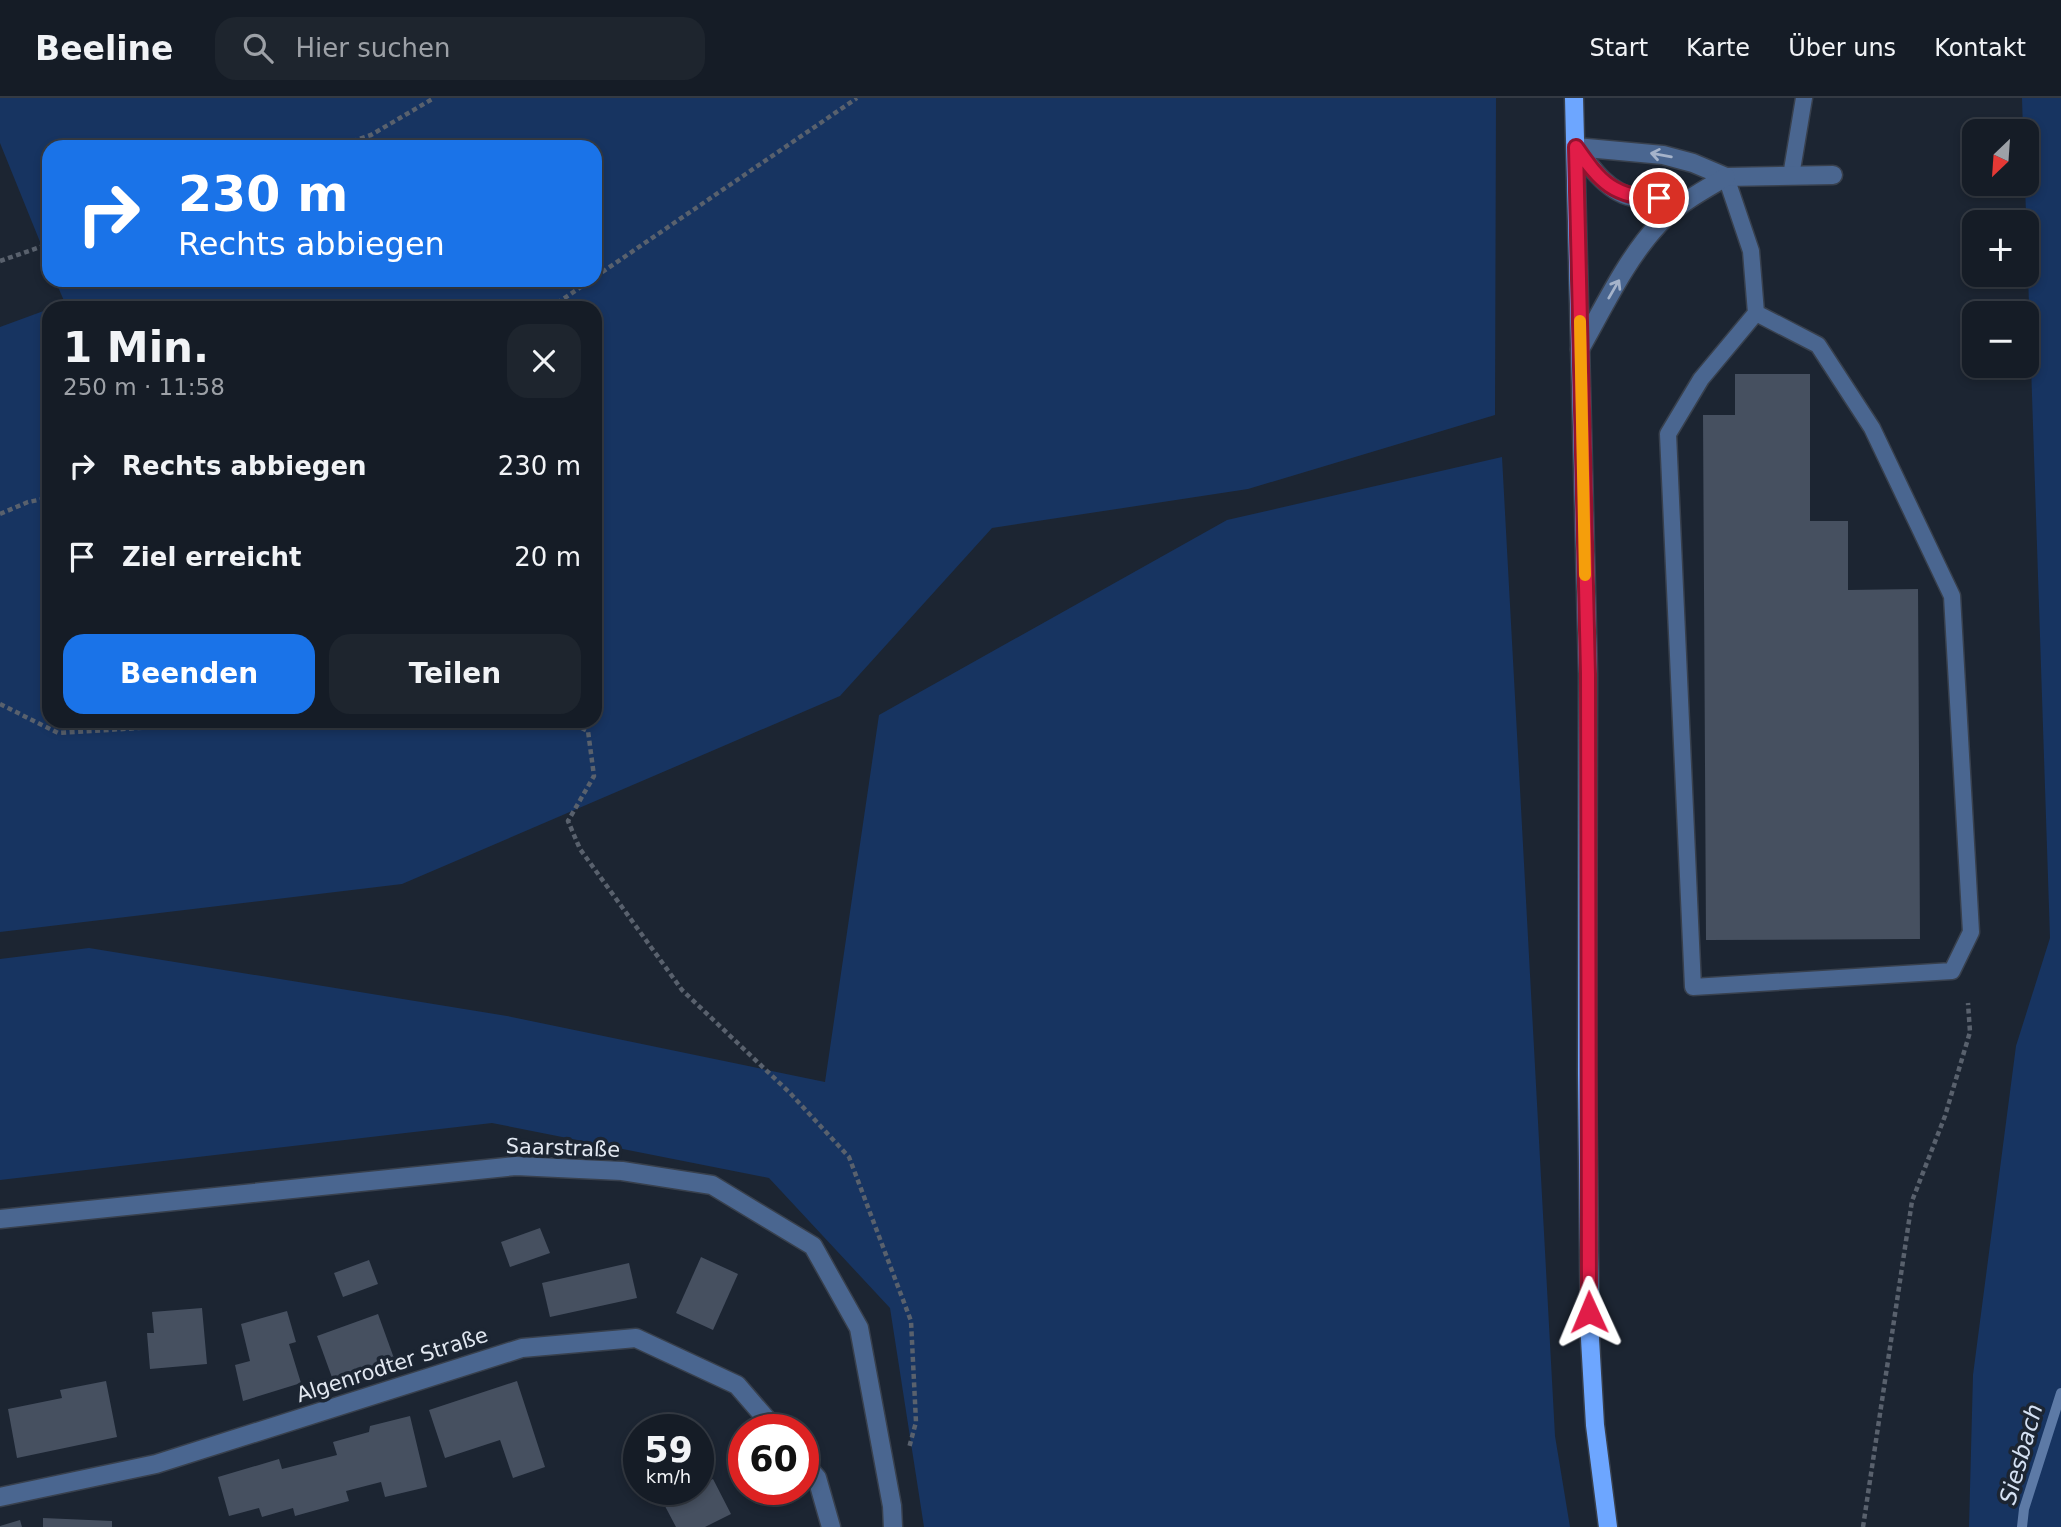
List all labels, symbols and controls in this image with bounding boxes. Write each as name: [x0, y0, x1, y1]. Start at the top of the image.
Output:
search box: [215, 17, 705, 80]
text: Beeline: [35, 29, 173, 68]
icon: search: [239, 29, 277, 67]
text: Hier suchen: [295, 33, 450, 63]
text: Start: [1589, 34, 1648, 62]
text: Karte: [1686, 34, 1750, 62]
text: Über uns: [1788, 34, 1896, 62]
text: Kontakt: [1934, 34, 2026, 62]
north arrow: [1962, 119, 2039, 196]
map controls: [1962, 119, 2039, 378]
one-way arrow: [1651, 148, 1673, 161]
text: 230 m: [178, 166, 348, 223]
icon: right: [63, 168, 154, 259]
pin: [1629, 168, 1689, 228]
icon: arrive: [1640, 179, 1678, 217]
button: +: [1962, 210, 2039, 287]
text: Rechts abbiegen: [178, 225, 445, 263]
one-way arrow: [1607, 280, 1621, 300]
button: −: [1962, 301, 2039, 378]
text: 1 Min.: [63, 323, 209, 372]
button: close: [507, 324, 581, 398]
text: 250 m · 11:58: [63, 374, 225, 400]
icon: right: [63, 447, 101, 485]
text: Rechts abbiegen: [122, 451, 367, 481]
text: 230 m: [498, 451, 581, 481]
icon: arrive: [63, 538, 101, 576]
text: Ziel erreicht: [122, 542, 302, 572]
text: 20 m: [514, 542, 581, 572]
button: Beenden: [63, 634, 315, 714]
button: Teilen: [329, 634, 581, 714]
street label: Saarstraße: [505, 1134, 621, 1162]
position arrow: [1552, 1275, 1626, 1349]
street label: Algenrodter Straße: [293, 1323, 491, 1407]
water label: Siesbach: [1994, 1401, 2048, 1507]
speed limit sign: 60: [728, 1414, 819, 1505]
text: 59: [644, 1430, 693, 1470]
text: km/h: [646, 1466, 691, 1487]

